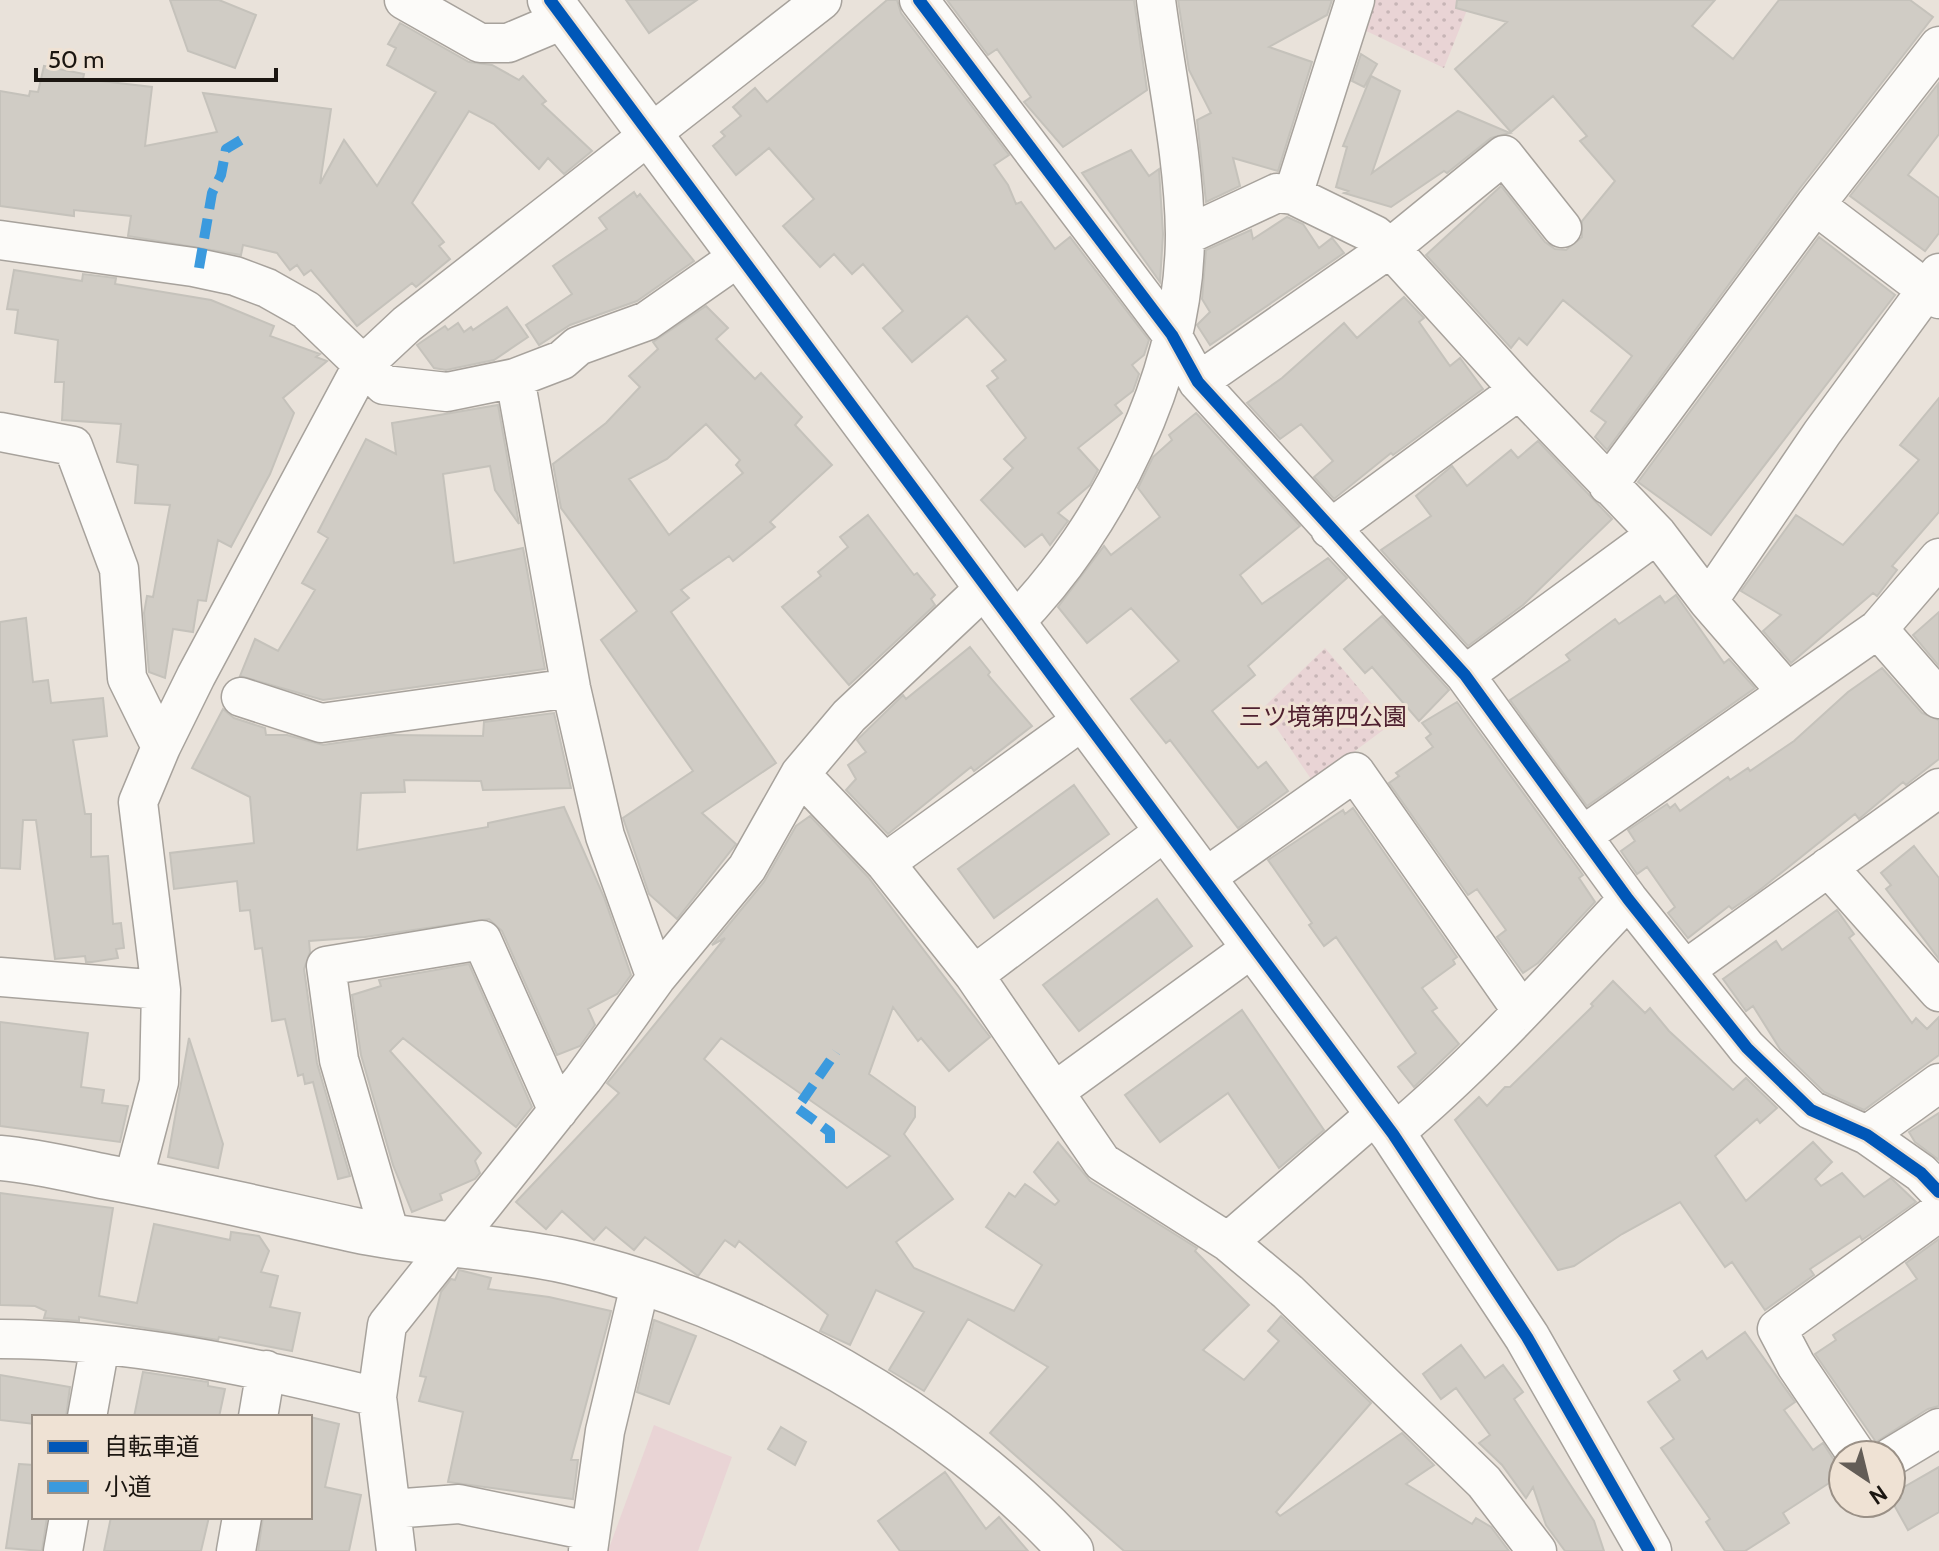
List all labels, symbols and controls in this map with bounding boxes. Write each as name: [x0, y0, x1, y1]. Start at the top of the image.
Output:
scale bar: [36, 32, 276, 82]
text: 50 m: [48, 45, 104, 74]
park label: 三ツ境第四公園: [1239, 702, 1407, 731]
legend: [32, 1415, 312, 1519]
text: 自転車道: [104, 1432, 200, 1461]
north arrow: [1827, 1439, 1907, 1519]
text: 小道: [104, 1472, 152, 1501]
text: N: [1864, 1479, 1892, 1510]

